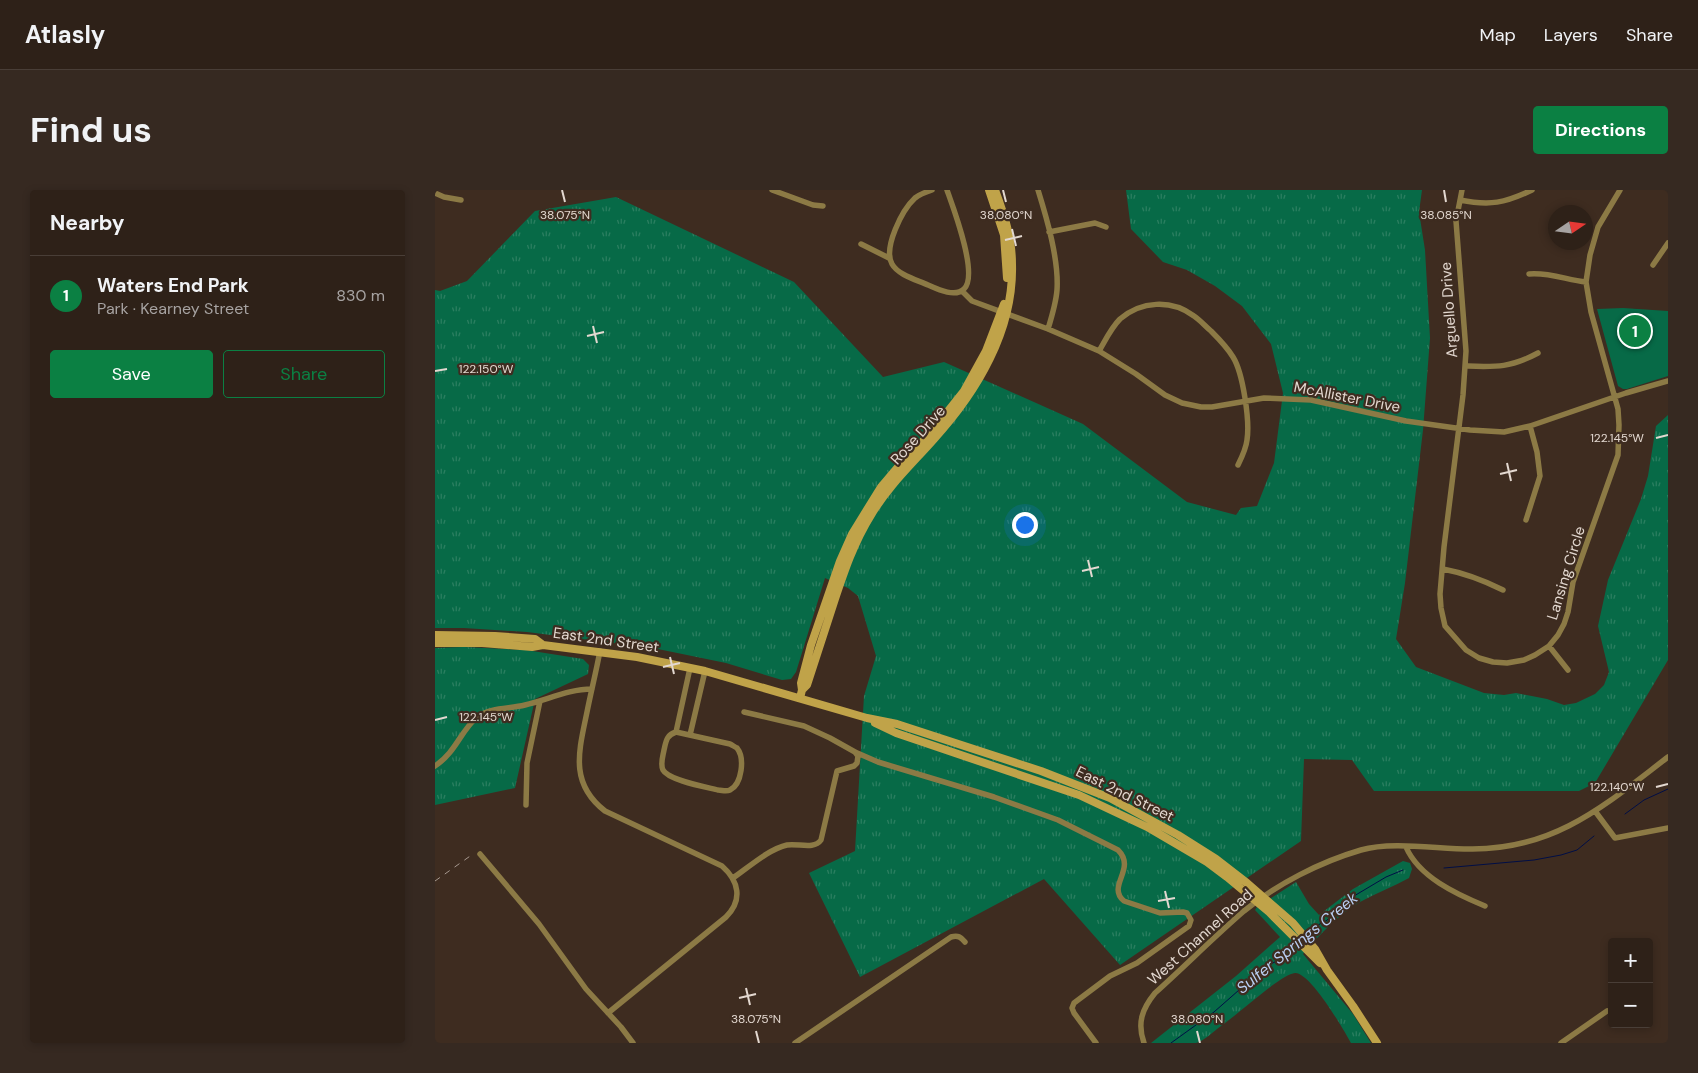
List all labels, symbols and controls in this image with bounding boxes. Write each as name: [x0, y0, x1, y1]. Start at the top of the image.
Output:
text: Atlasly: [25, 19, 105, 50]
text: Map: [1480, 23, 1516, 47]
text: Layers: [1544, 23, 1598, 47]
text: Share: [1626, 23, 1673, 47]
button: Directions: [1533, 106, 1668, 154]
text: Find us: [30, 107, 152, 153]
north arrow: [1548, 205, 1593, 250]
text: 38.075°N: [540, 207, 590, 223]
text: 38.080°N: [980, 207, 1032, 223]
text: 38.085°N: [1420, 207, 1472, 223]
text: Nearby: [50, 209, 124, 237]
street label: Arguello Drive: [1436, 261, 1462, 359]
text: Waters End Park: [97, 273, 249, 298]
text: 1: [63, 285, 69, 306]
text: 830 m: [336, 285, 385, 306]
text: Park · Kearney Street: [97, 298, 249, 319]
pin: 1: [1619, 312, 1651, 350]
button: Save: [50, 350, 213, 398]
button: Share: [223, 350, 385, 398]
text: 122.150°W: [459, 361, 514, 377]
street label: McAllister Drive: [1292, 377, 1402, 417]
street label: Rose Drive: [886, 401, 950, 469]
text: 122.145°W: [1590, 430, 1644, 446]
your location: [1012, 512, 1038, 538]
street label: Lansing Circle: [1542, 524, 1590, 622]
street label: East 2nd Street: [552, 623, 660, 657]
text: 122.145°W: [459, 709, 513, 725]
street label: East 2nd Street: [1073, 762, 1178, 826]
text: 122.140°W: [1590, 779, 1645, 795]
street label: West Channel Road: [1143, 884, 1257, 990]
water label: Sulfer Springs Creek: [1232, 887, 1363, 999]
map controls: [1608, 938, 1653, 1028]
button: +: [1608, 938, 1653, 983]
button: −: [1608, 983, 1653, 1028]
text: 38.075°N: [731, 1011, 781, 1027]
text: 38.080°N: [1171, 1011, 1223, 1027]

